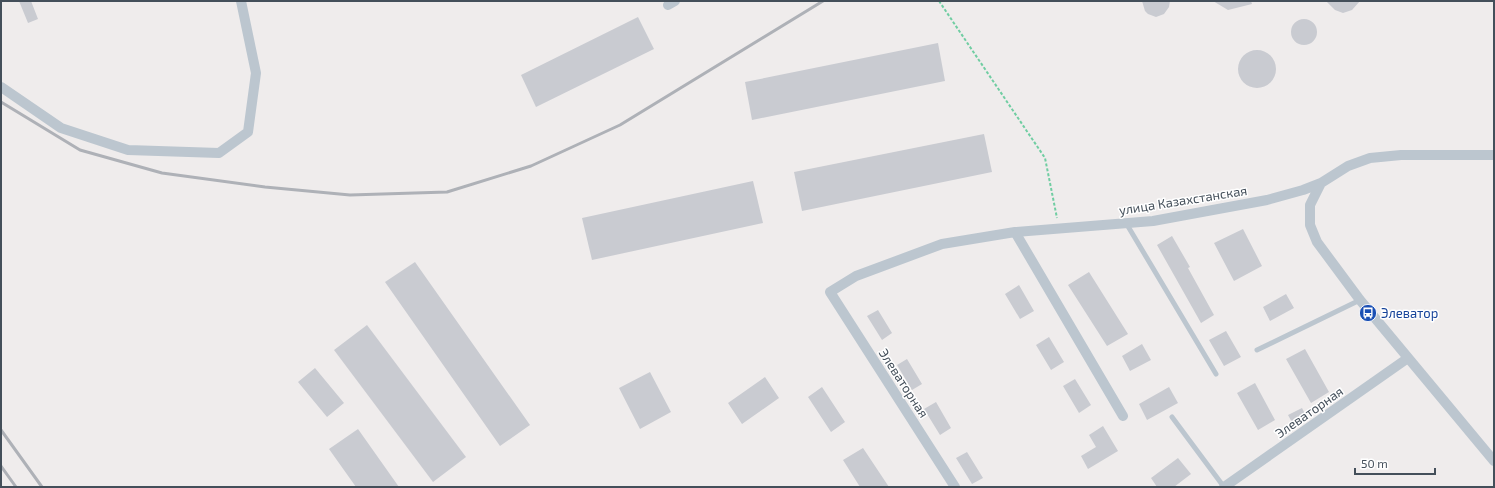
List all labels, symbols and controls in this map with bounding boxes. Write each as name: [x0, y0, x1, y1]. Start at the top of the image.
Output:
street label: улица Казахстанская: [1118, 182, 1248, 218]
bus stop icon: Элеватор: [1358, 303, 1378, 323]
place label: Элеватор: [1381, 305, 1438, 321]
street label: Элеваторная: [876, 345, 932, 421]
street label: Элеваторная: [1272, 383, 1346, 441]
scale bar: [1355, 450, 1435, 476]
text: 50 m: [1361, 456, 1388, 470]

